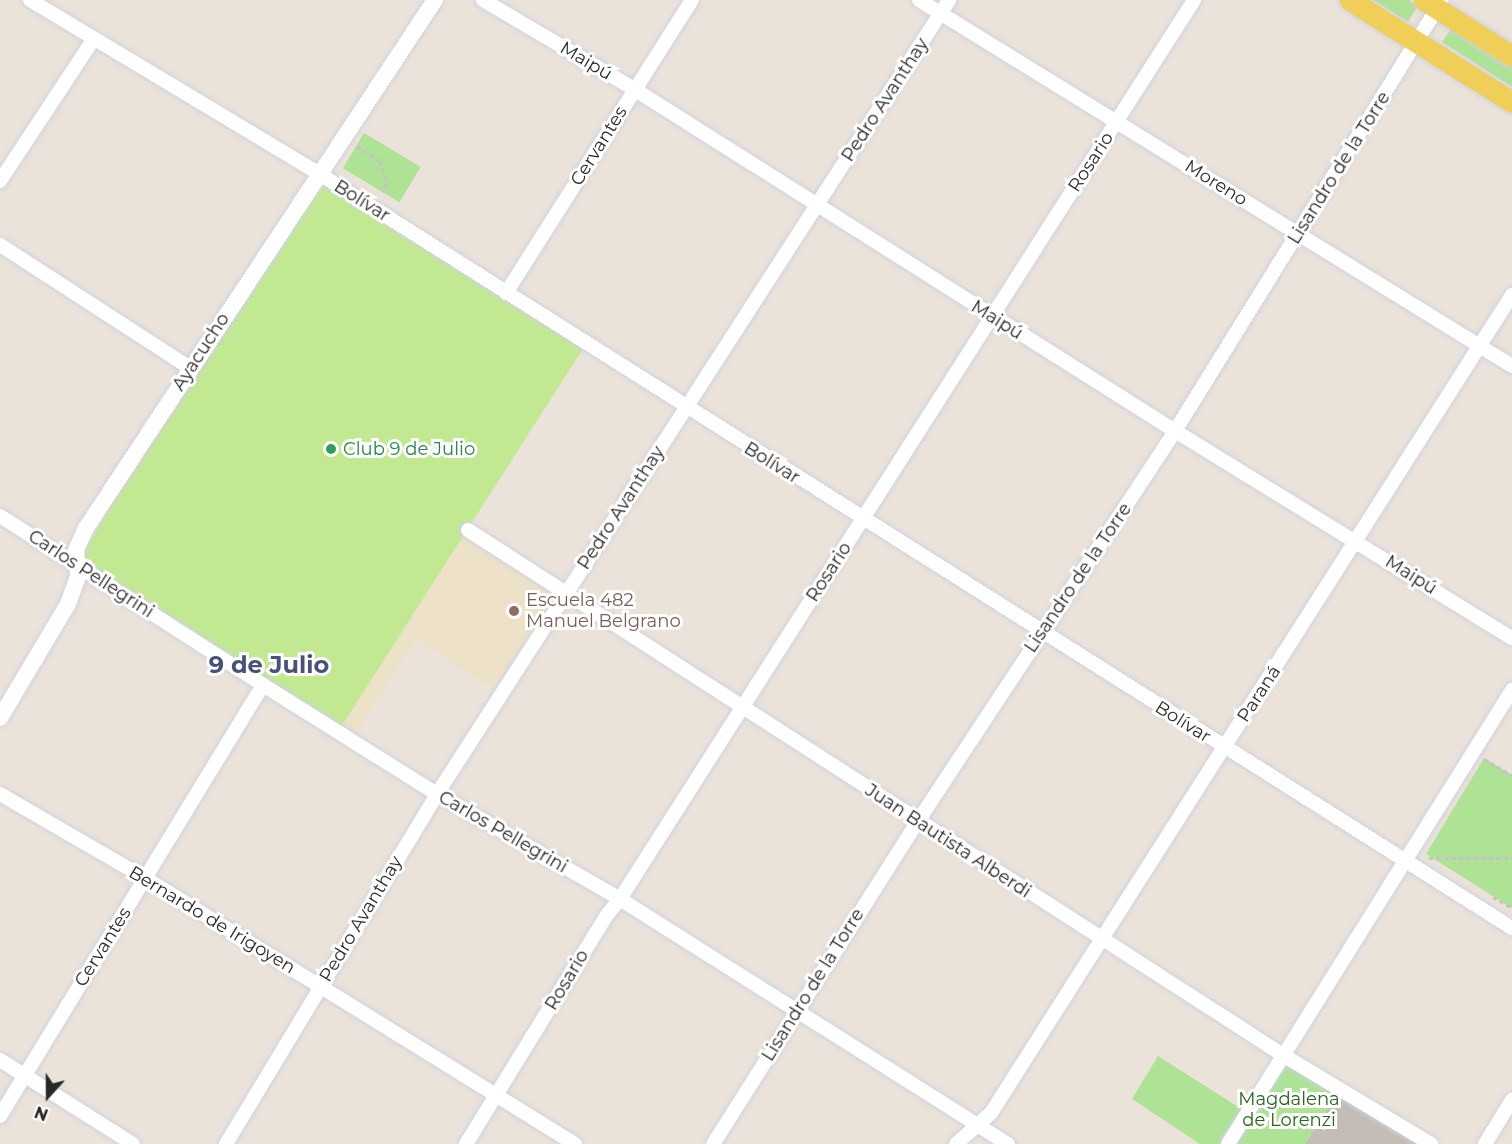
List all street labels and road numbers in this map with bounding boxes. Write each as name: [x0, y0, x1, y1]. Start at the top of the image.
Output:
street label: Pedro Avanthay: [837, 34, 933, 166]
street label: Maipú: [556, 37, 616, 85]
street label: Lisandro de la Torre: [1283, 88, 1395, 248]
street label: Cervantes: [566, 102, 632, 190]
street label: Rosario: [1064, 128, 1118, 196]
street label: Moreno: [1181, 155, 1251, 211]
street label: Bolívar: [330, 175, 394, 227]
street label: Maipú: [967, 296, 1027, 344]
street label: Ayacucho: [168, 309, 234, 395]
street label: Bolívar: [740, 437, 804, 489]
street label: Pedro Avanthay: [573, 442, 669, 574]
street label: Lisandro de la Torre: [1020, 499, 1136, 657]
street label: Carlos Pellegrini: [24, 525, 158, 623]
street label: Rosario: [802, 538, 856, 606]
street label: Maipú: [1381, 551, 1441, 599]
street label: Paraná: [1233, 662, 1285, 726]
street label: Bolívar: [1151, 696, 1215, 748]
street label: Juan Bautista Alberdi: [861, 779, 1035, 903]
street label: Carlos Pellegrini: [435, 786, 571, 878]
street label: Pedro Avanthay: [315, 852, 407, 986]
street label: Bernardo de Irigoyen: [125, 862, 299, 978]
street label: Cervantes: [70, 903, 136, 991]
street label: Lisandro de la Torre: [757, 905, 869, 1065]
street label: Rosario: [541, 946, 593, 1014]

